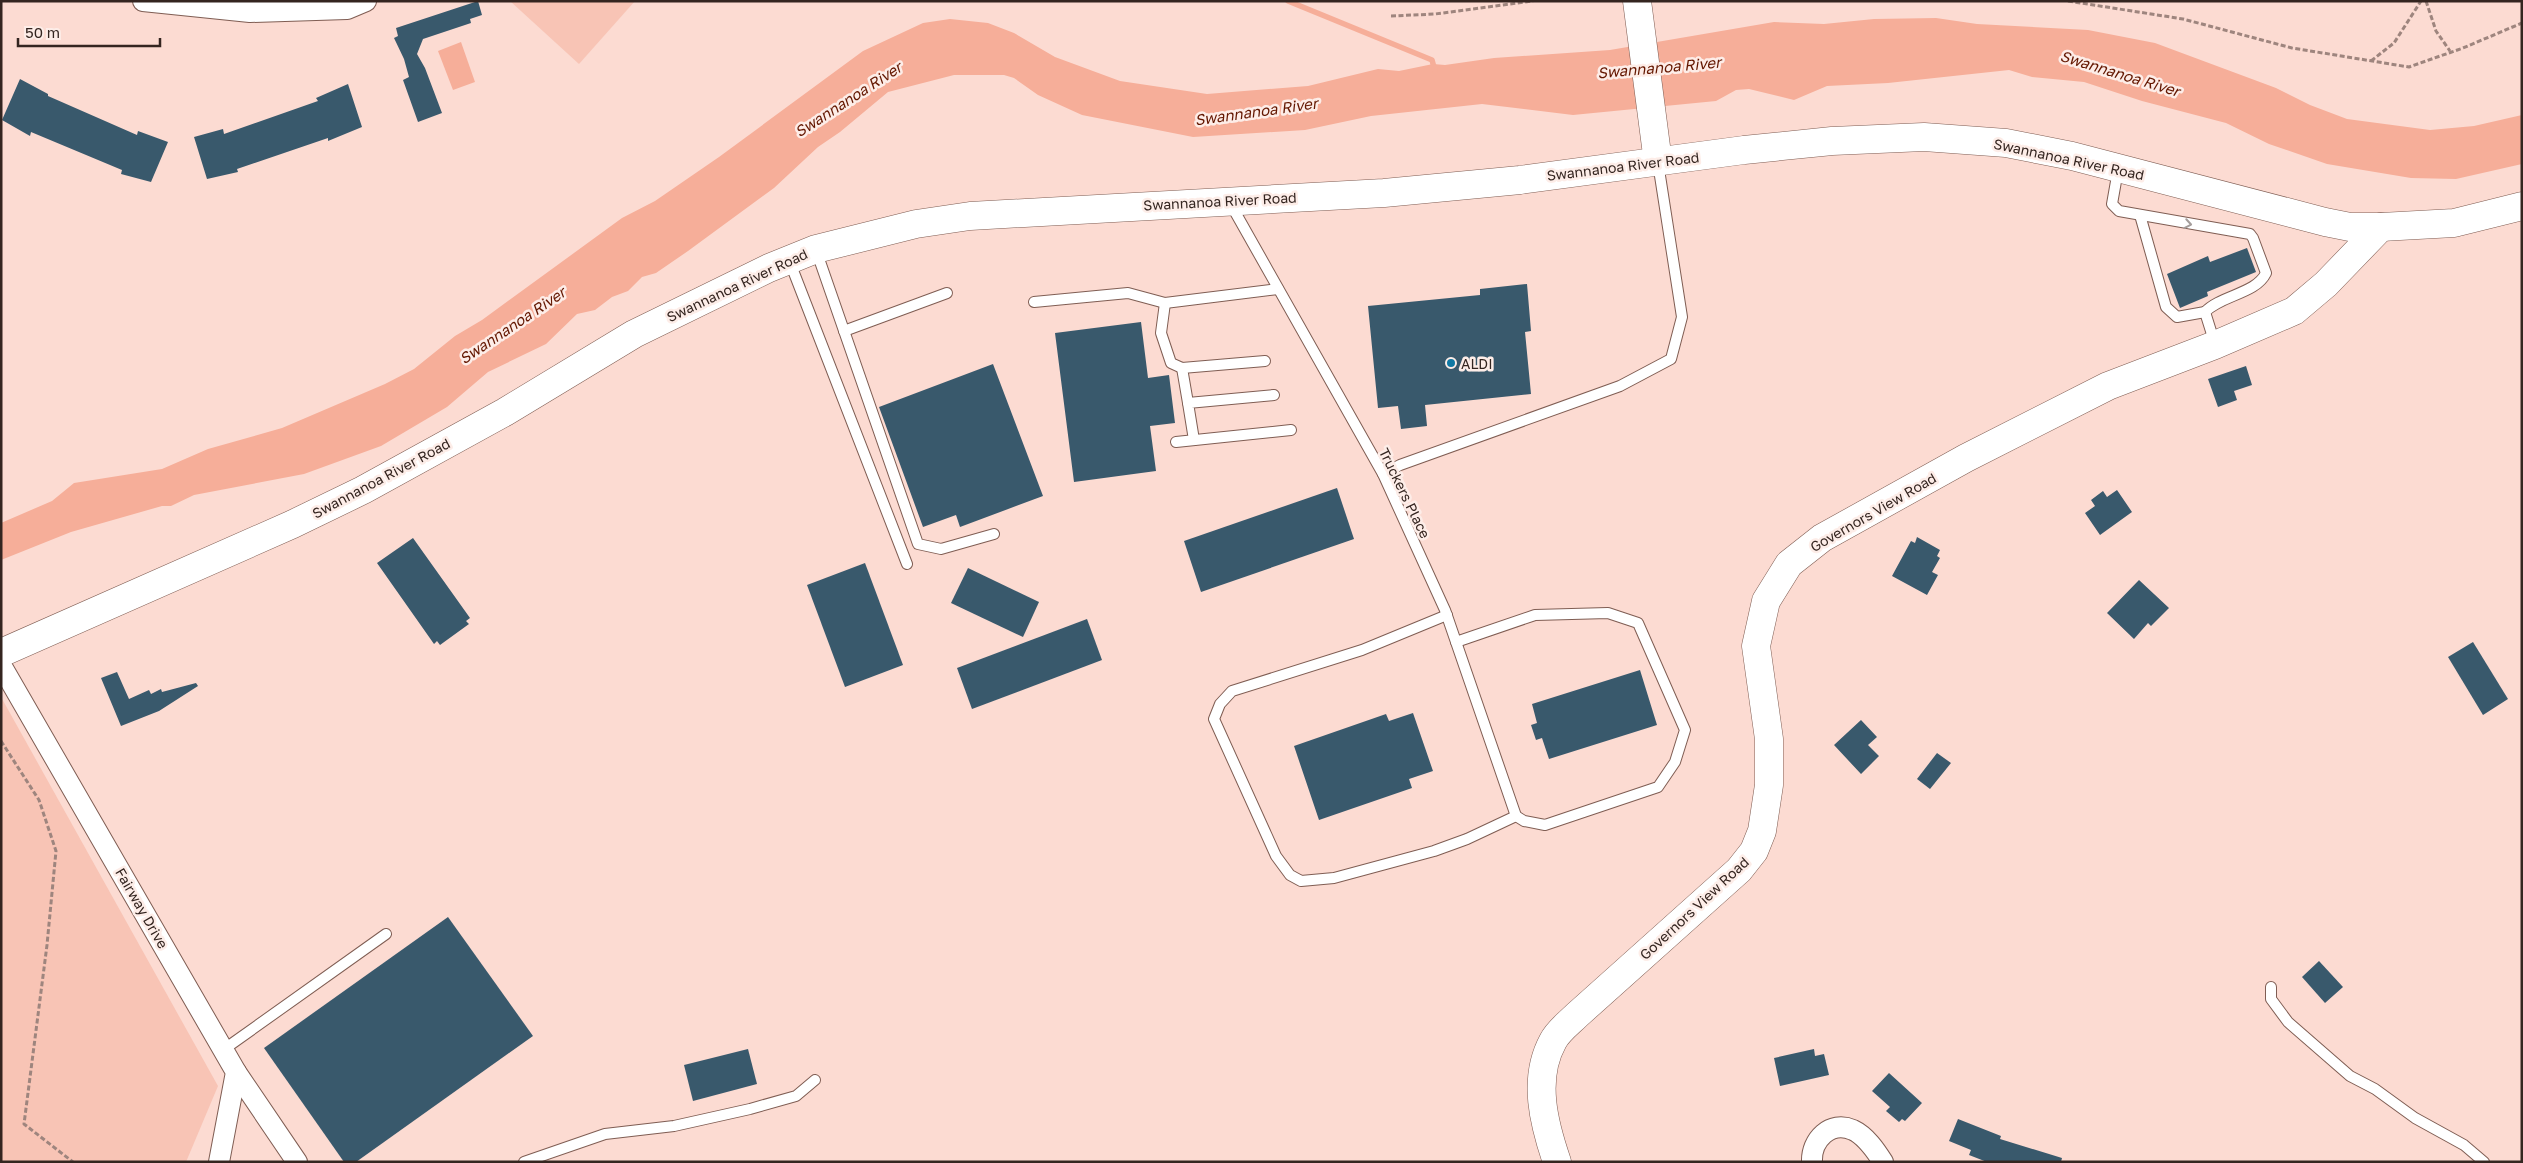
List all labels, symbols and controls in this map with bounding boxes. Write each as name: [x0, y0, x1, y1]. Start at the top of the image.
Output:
scale bar: [18, 15, 160, 47]
text: 50 m: [25, 23, 60, 41]
water label: Swannanoa River: [2058, 46, 2184, 100]
water label: Swannanoa River: [1596, 52, 1724, 81]
water label: Swannanoa River: [791, 57, 907, 140]
water label: Swannanoa River: [1193, 93, 1321, 129]
street label: Swannanoa River Road: [1992, 135, 2146, 183]
street label: Swannanoa River Road: [1546, 148, 1700, 184]
street label: Swannanoa River Road: [1143, 188, 1297, 214]
one-way arrow: [2183, 218, 2192, 228]
street label: Swannanoa River Road: [664, 245, 810, 325]
water label: Swannanoa River: [456, 282, 570, 367]
place label: ALDI: [1461, 355, 1493, 372]
marker: ALDI: [1445, 357, 1457, 369]
street label: Swannanoa River Road: [309, 434, 453, 522]
street label: Truckers Place: [1376, 445, 1434, 541]
street label: Governors View Road: [1807, 469, 1939, 555]
street label: Governors View Road: [1636, 853, 1752, 963]
street label: Fairway Drive: [112, 865, 172, 951]

